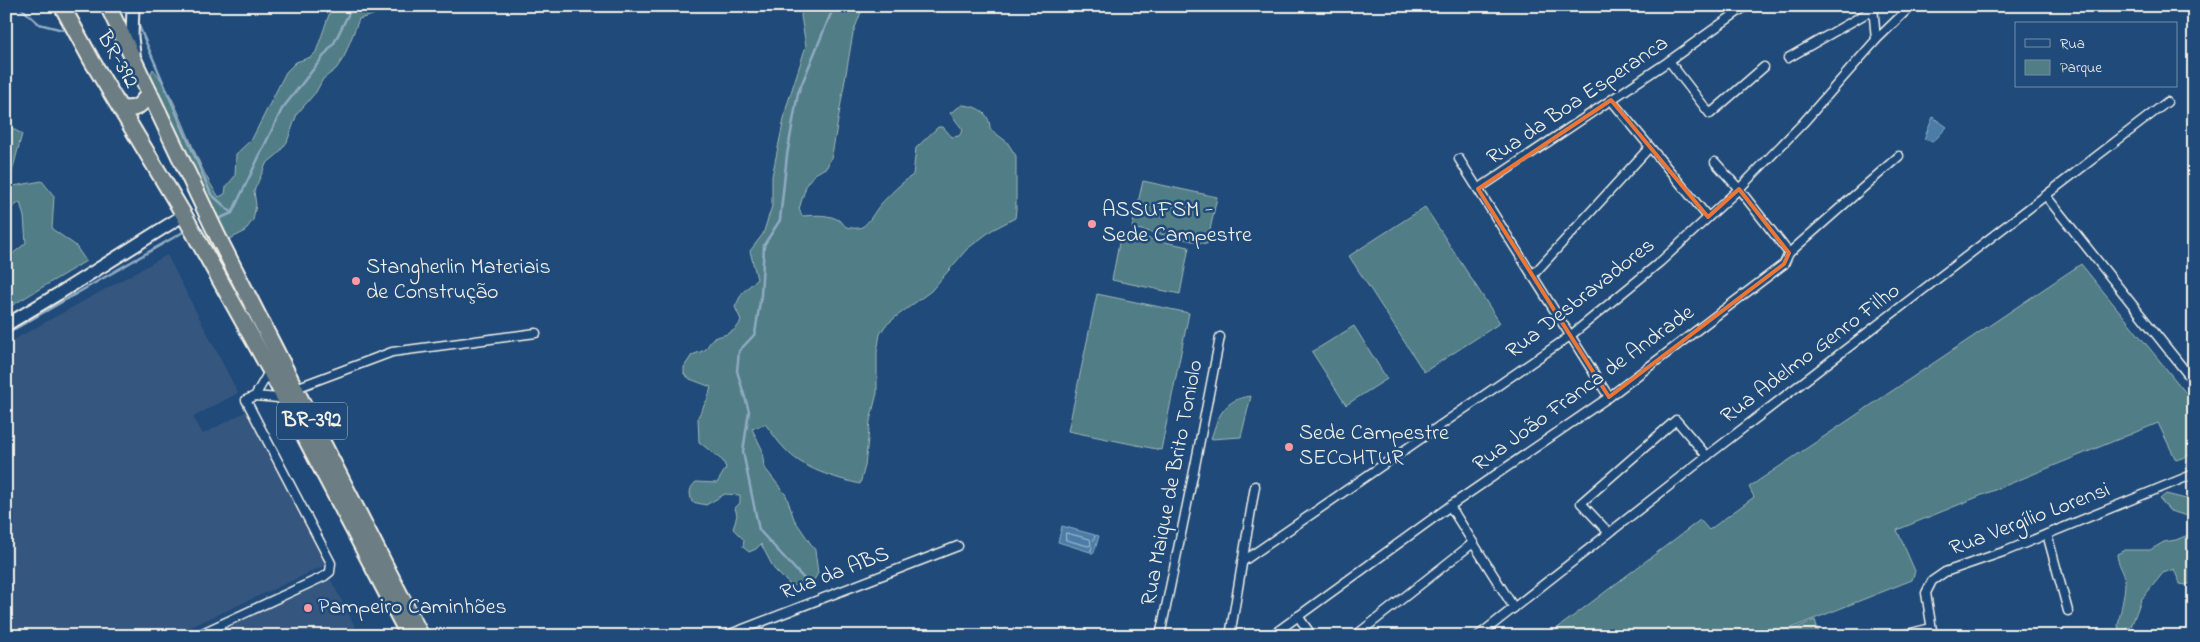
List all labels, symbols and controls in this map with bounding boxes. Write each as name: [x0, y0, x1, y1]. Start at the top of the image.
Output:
legend: [2015, 22, 2178, 88]
street label: BR-392: [87, 24, 146, 95]
street label: Rua da Boa Esperanca: [1481, 28, 1675, 174]
text: Rua: [2060, 33, 2085, 55]
text: Parque: [2060, 57, 2102, 79]
place label: ASSUFSM - Sede Campestre: [1102, 195, 1252, 252]
marker: ASSUFSM - Sede Campestre: [1086, 218, 1098, 230]
street label: Rua Desbravadores: [1500, 230, 1662, 368]
place label: Stangherlin Materiais de Construção: [366, 252, 551, 309]
marker: Stangherlin Materiais de Construção: [350, 275, 362, 287]
street label: Rua Adelmo Genro Filho: [1714, 276, 1908, 432]
street label: Rua João Franca de Andrade: [1467, 298, 1701, 480]
street label: Rua Maique de Brito Toniolo: [1133, 357, 1213, 609]
road number: BR-392: [277, 402, 347, 440]
place label: Sede Campestre SECOHTUR: [1299, 418, 1449, 475]
marker: Sede Campestre SECOHTUR: [1283, 441, 1295, 453]
street label: Rua Vergílio Lorensi: [1945, 475, 2115, 566]
street label: Rua da ABS: [776, 539, 894, 609]
place label: Pampeiro Caminhões: [318, 592, 507, 624]
marker: Pampeiro Caminhões: [302, 602, 314, 614]

